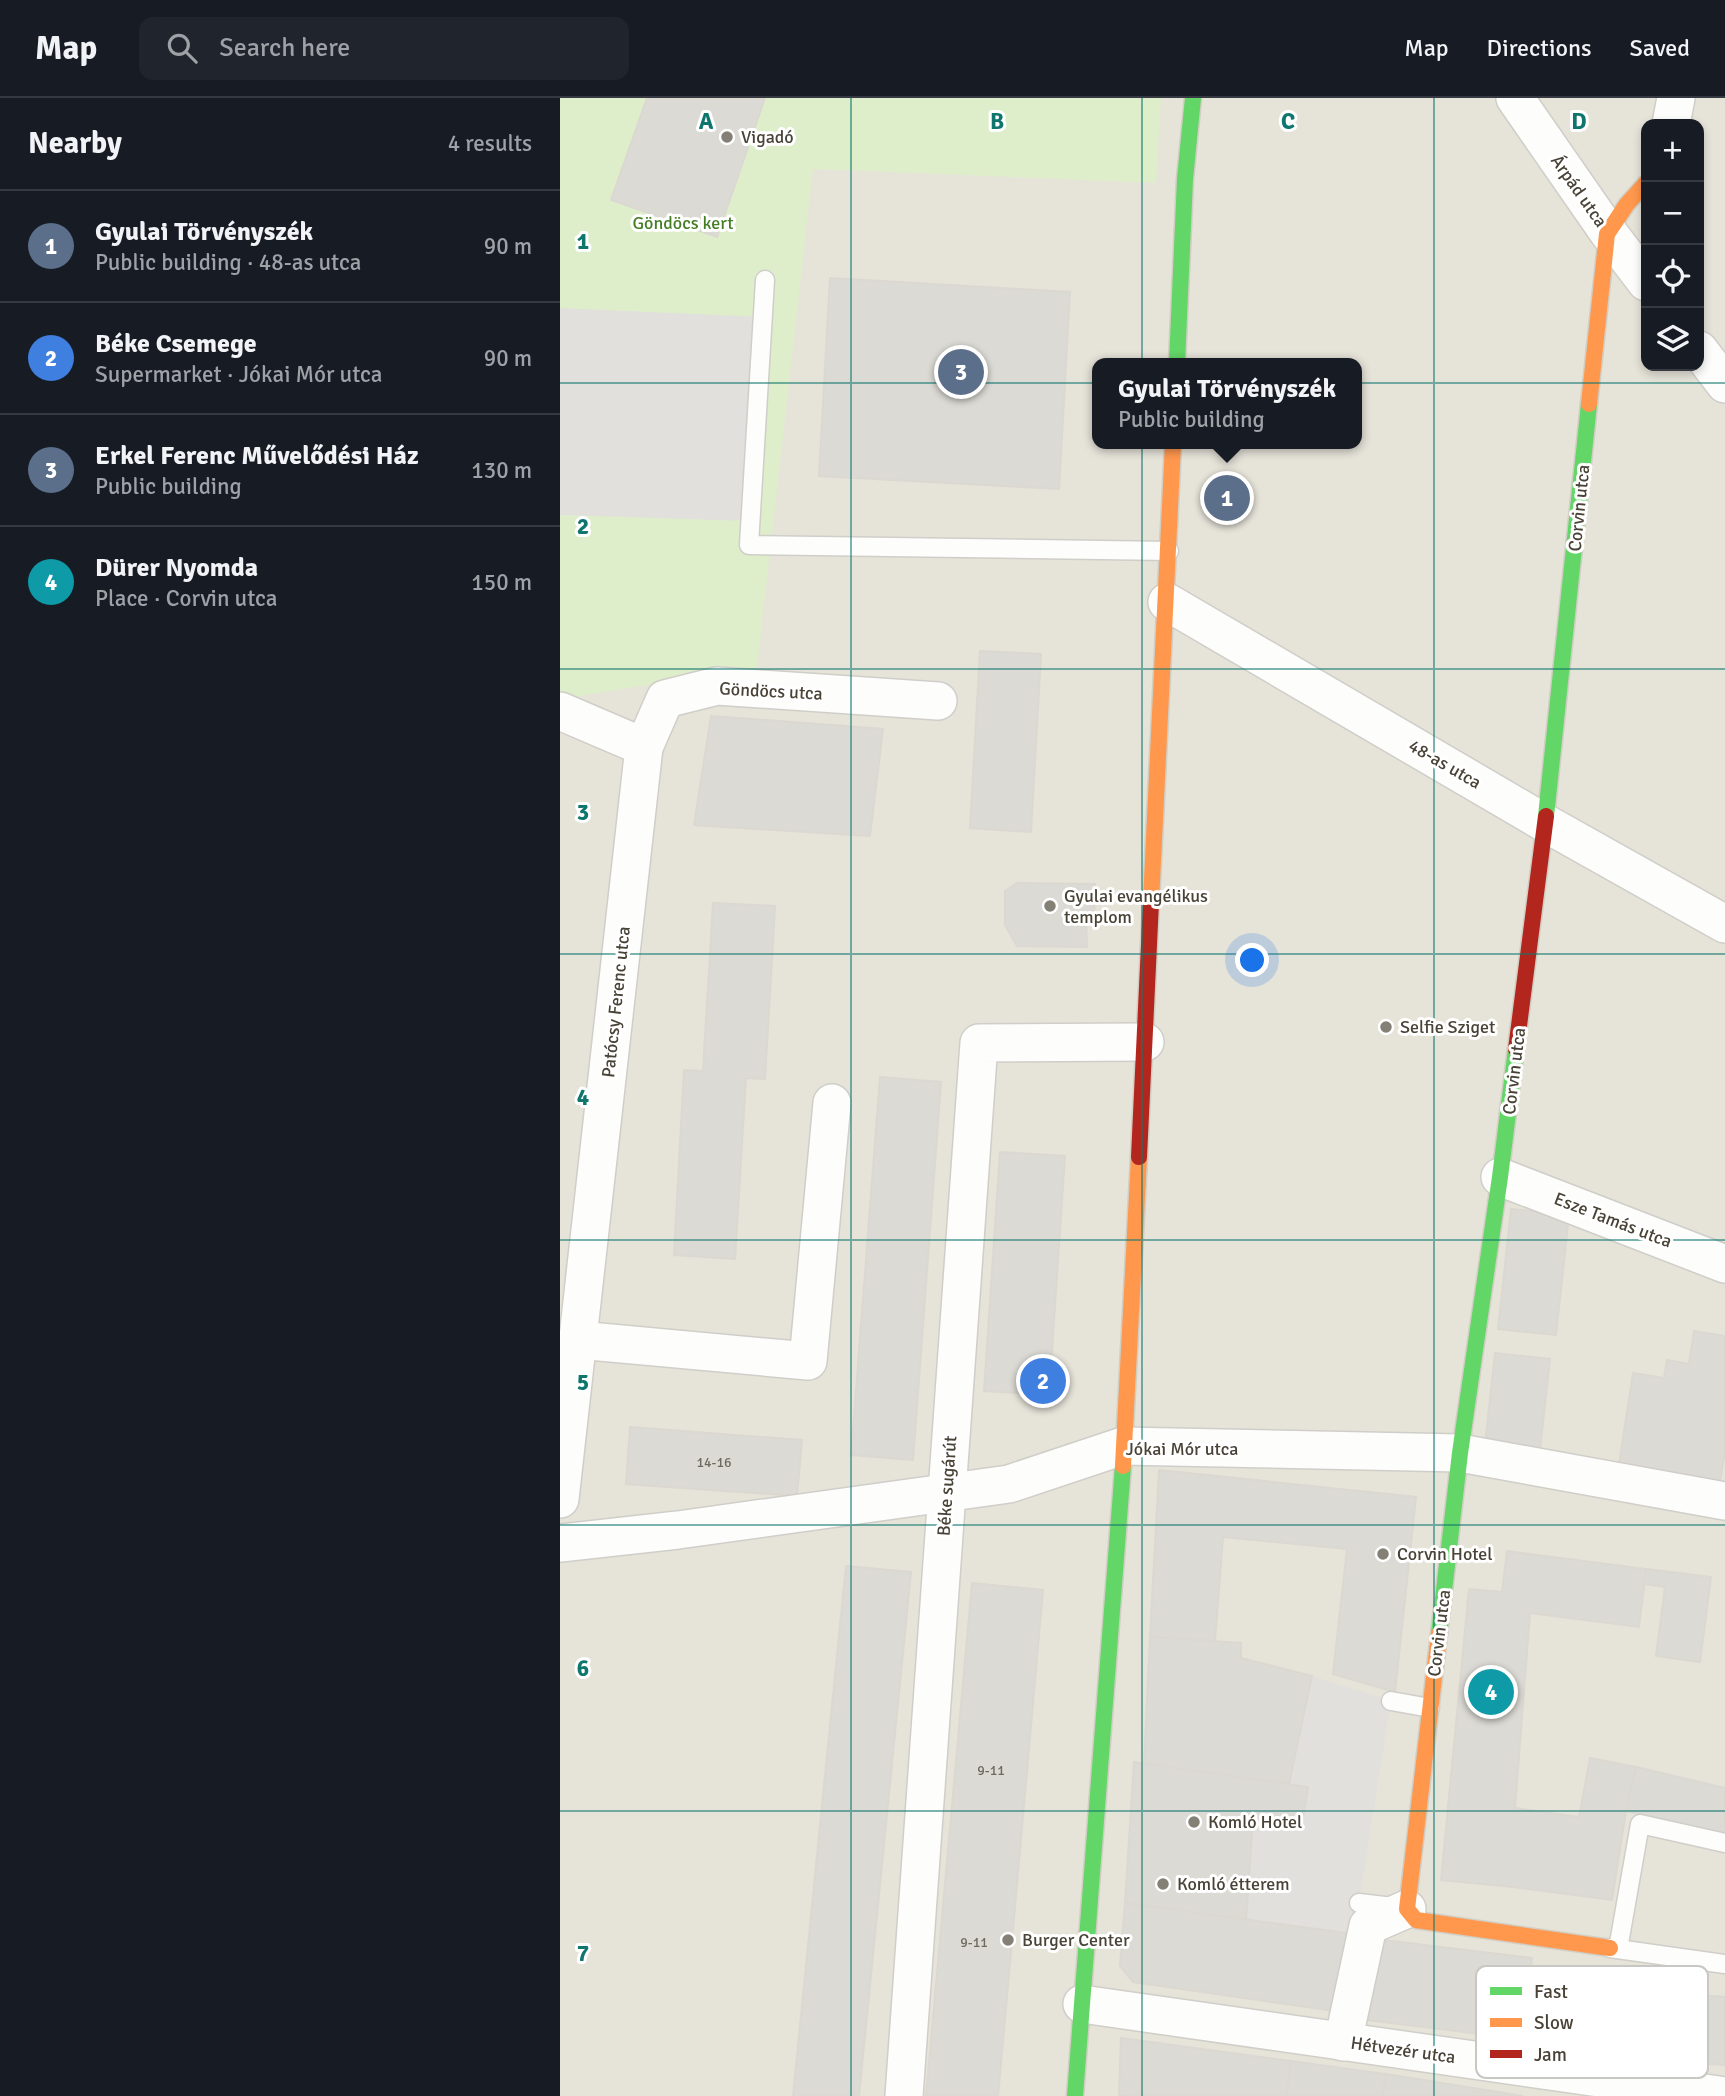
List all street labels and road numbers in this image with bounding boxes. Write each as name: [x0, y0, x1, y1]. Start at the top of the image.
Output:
street label: Árpád utca: [1546, 151, 1612, 231]
street label: Corvin utca: [1563, 463, 1595, 553]
street label: Göndöcs utca: [719, 677, 823, 705]
street label: 48-as utca: [1405, 734, 1485, 794]
street label: Patócsy Ferenc utca: [597, 925, 635, 1079]
street label: Corvin utca: [1498, 1026, 1530, 1116]
street label: Esze Tamás utca: [1551, 1187, 1675, 1253]
street label: Béke sugárút: [933, 1435, 961, 1537]
street label: Jókai Mór utca: [1126, 1438, 1238, 1460]
street label: Corvin utca: [1423, 1588, 1455, 1678]
street label: Hétvezér utca: [1349, 2032, 1457, 2068]

